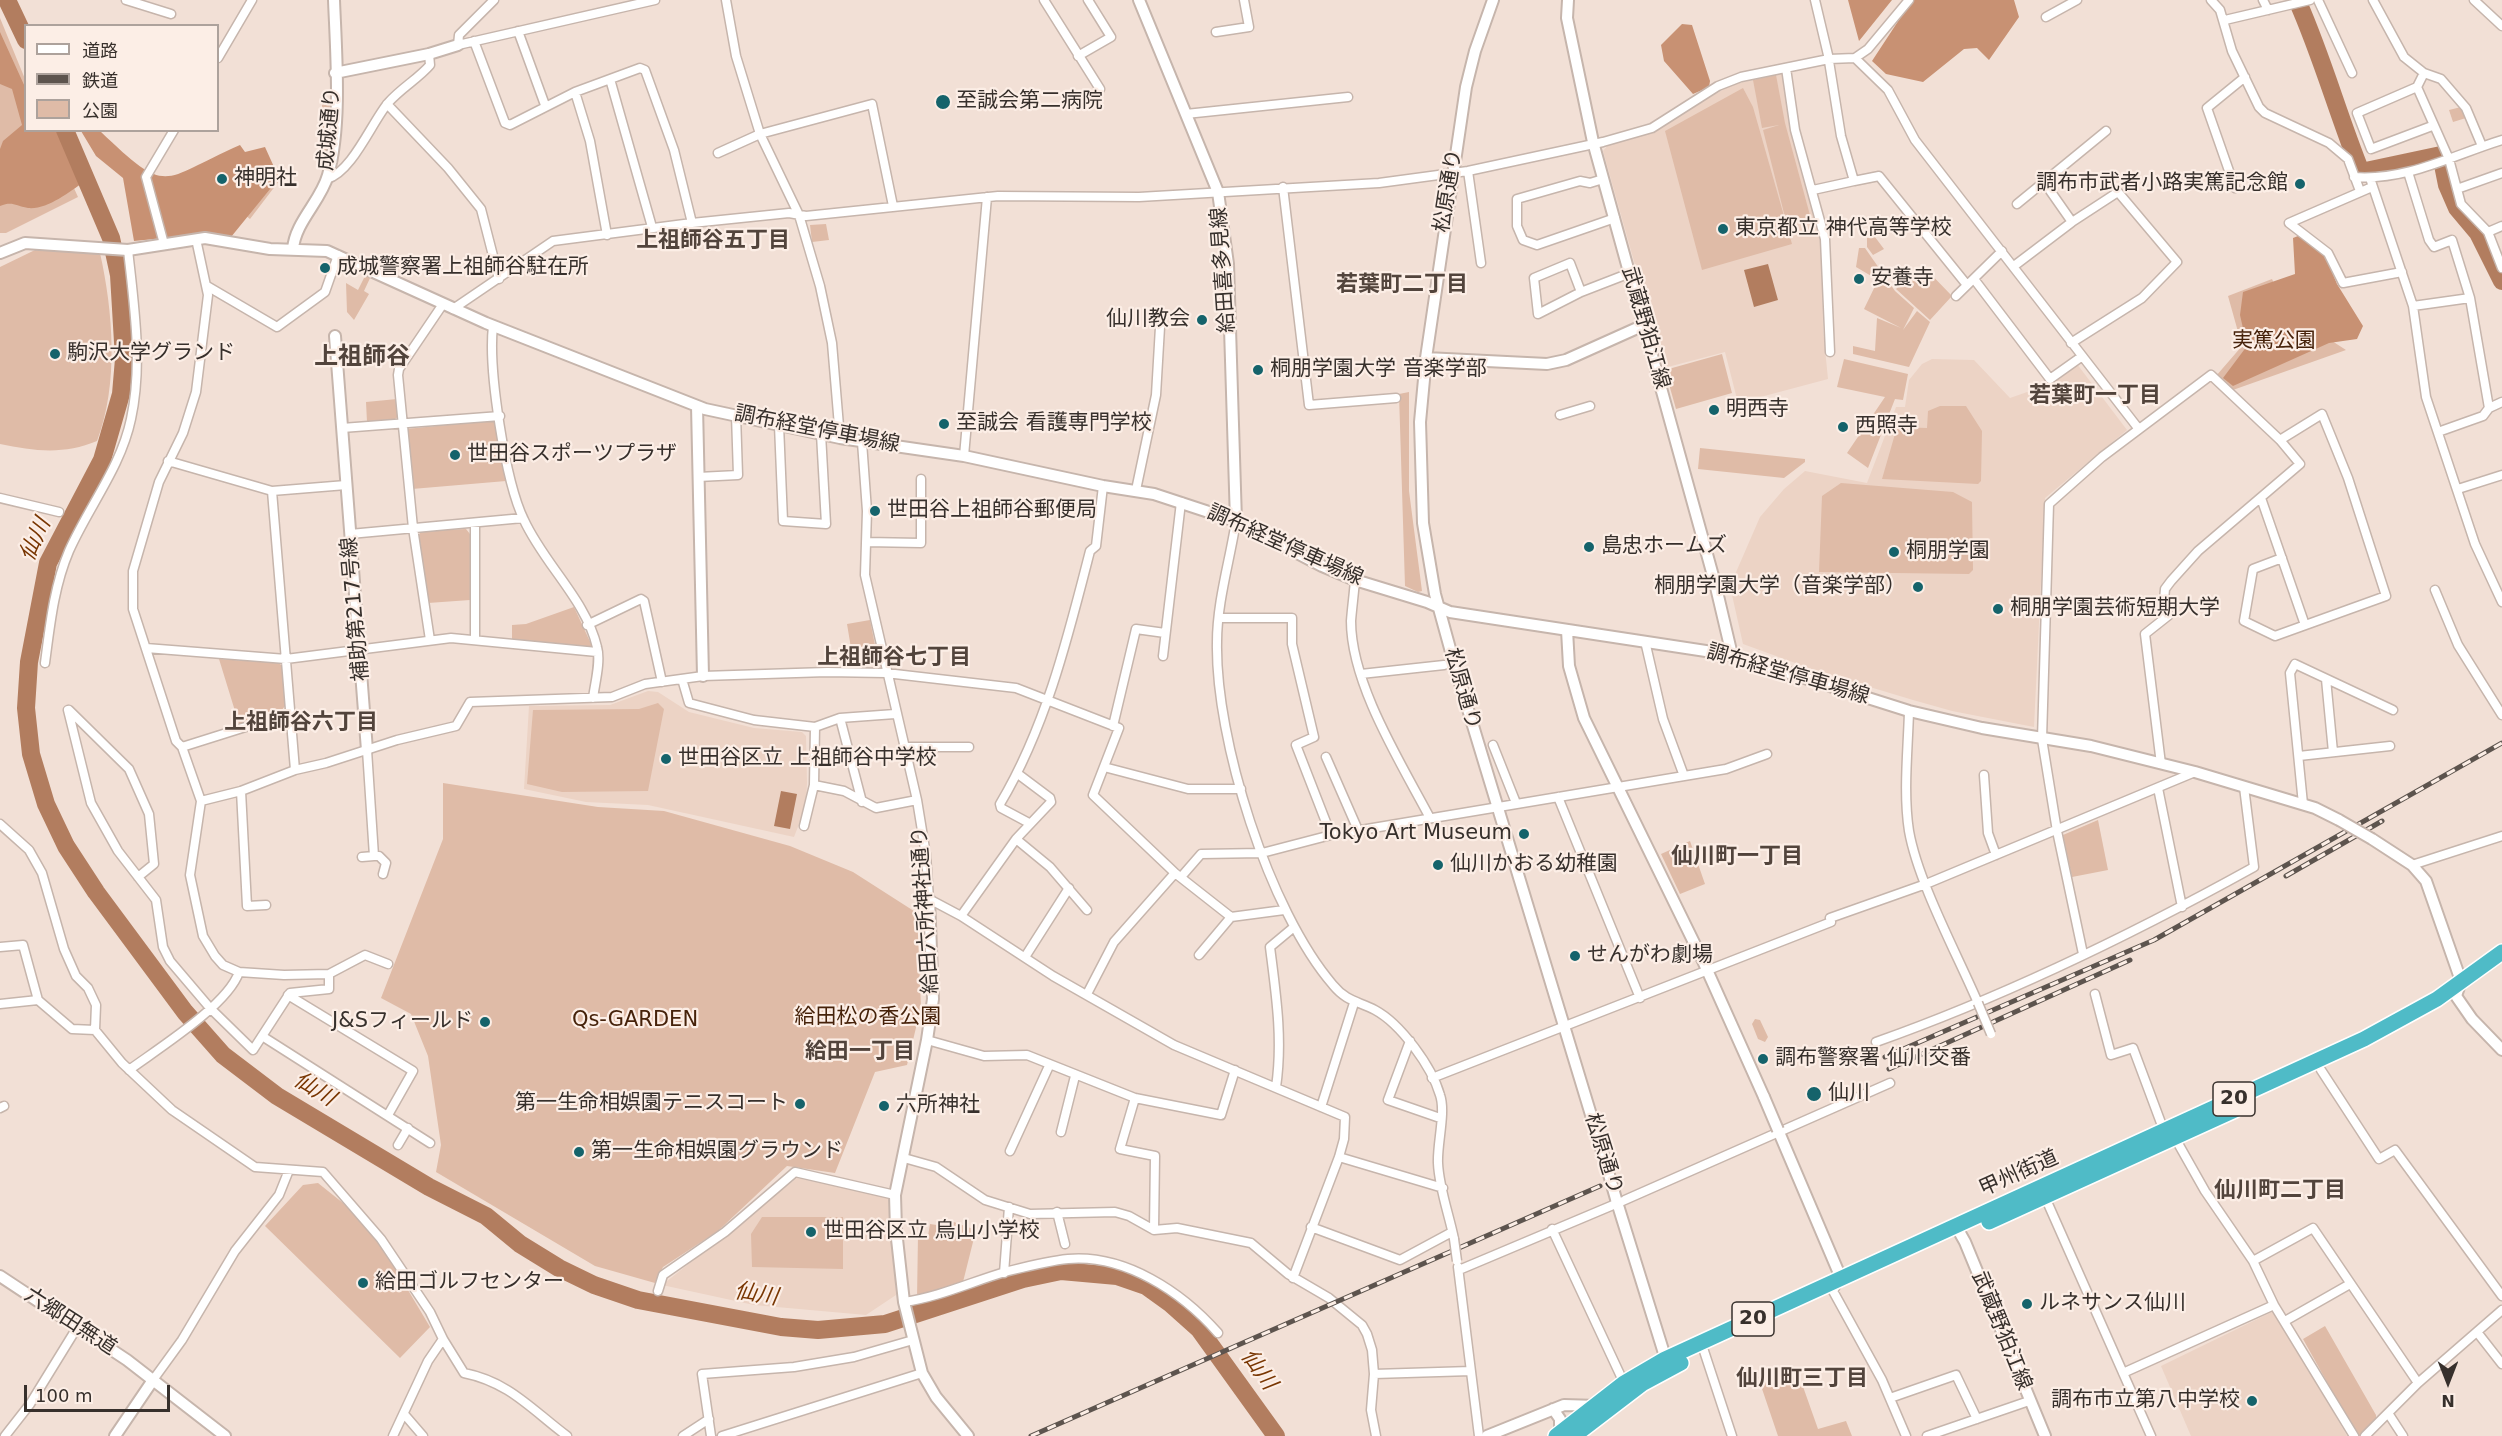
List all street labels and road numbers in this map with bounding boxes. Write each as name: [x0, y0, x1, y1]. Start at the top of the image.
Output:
street label: 成城通り: [314, 86, 346, 172]
street label: 松原通り: [1430, 148, 1468, 234]
street label: 給田喜多見線: [1207, 206, 1241, 334]
street label: 武蔵野狛江線: [1616, 264, 1674, 392]
street label: 調布経堂停車場線: [732, 402, 902, 458]
street label: 調布経堂停車場線: [1203, 500, 1367, 592]
street label: 補助第217号線: [337, 536, 375, 682]
street label: 調布経堂停車場線: [1704, 640, 1872, 710]
street label: 松原通り: [1438, 645, 1486, 733]
street label: 給田六所神社通り: [908, 825, 944, 995]
road number: 20: [2213, 1082, 2255, 1116]
street label: 松原通り: [1579, 1110, 1627, 1198]
street label: 甲州街道: [1976, 1145, 2062, 1203]
street label: 武蔵野狛江線: [1966, 1268, 2036, 1394]
street label: 六郷田無道: [19, 1283, 121, 1361]
road number: 20: [1732, 1302, 1774, 1336]

